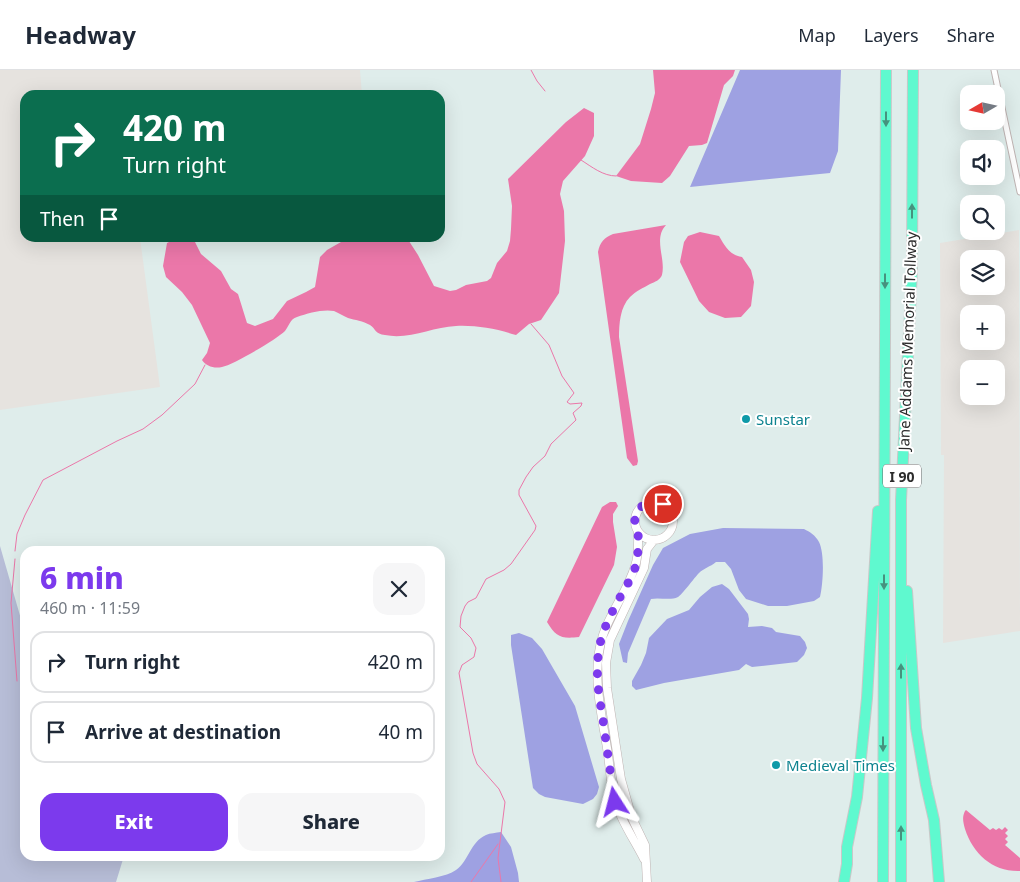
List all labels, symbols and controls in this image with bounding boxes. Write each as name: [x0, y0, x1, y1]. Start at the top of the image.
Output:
text: Headway: [25, 18, 136, 51]
text: Map: [798, 23, 836, 47]
text: Layers: [864, 23, 919, 47]
text: Share: [947, 23, 995, 47]
north arrow: [960, 85, 1005, 130]
map controls: [960, 85, 1005, 405]
text: 420 m: [123, 104, 226, 151]
icon: right: [40, 110, 105, 175]
one-way arrow: [882, 111, 890, 127]
button: sound: [960, 140, 1005, 185]
text: Turn right: [123, 149, 226, 179]
button: search: [960, 195, 1005, 240]
one-way arrow: [908, 203, 916, 219]
icon: arrive: [95, 205, 123, 233]
text: Then: [40, 206, 85, 232]
street label: Jane Addams Memorial Tollway: [893, 231, 921, 453]
button: layers: [960, 250, 1005, 295]
one-way arrow: [881, 273, 889, 289]
button: +: [960, 305, 1005, 350]
button: −: [960, 360, 1005, 405]
place label: Sunstar: [756, 409, 810, 429]
marker: Sunstar: [740, 413, 752, 425]
road number: I 90: [883, 464, 921, 488]
pin: [642, 483, 684, 525]
icon: arrive: [649, 490, 677, 518]
text: 6 min: [40, 557, 124, 598]
button: close: [373, 563, 425, 615]
one-way arrow: [880, 574, 888, 590]
text: 460 m · 11:59: [40, 597, 140, 619]
icon: right: [42, 648, 70, 676]
text: Turn right: [85, 649, 180, 675]
text: 420 m: [368, 649, 423, 675]
one-way arrow: [897, 663, 905, 679]
icon: arrive: [42, 718, 70, 746]
text: Arrive at destination: [85, 719, 281, 745]
text: 40 m: [379, 719, 423, 745]
one-way arrow: [879, 736, 887, 752]
place label: Medieval Times: [786, 755, 895, 775]
marker: Medieval Times: [770, 759, 782, 771]
position arrow: [588, 775, 640, 827]
button: Exit: [40, 793, 228, 851]
button: Share: [238, 793, 425, 851]
one-way arrow: [897, 825, 905, 841]

